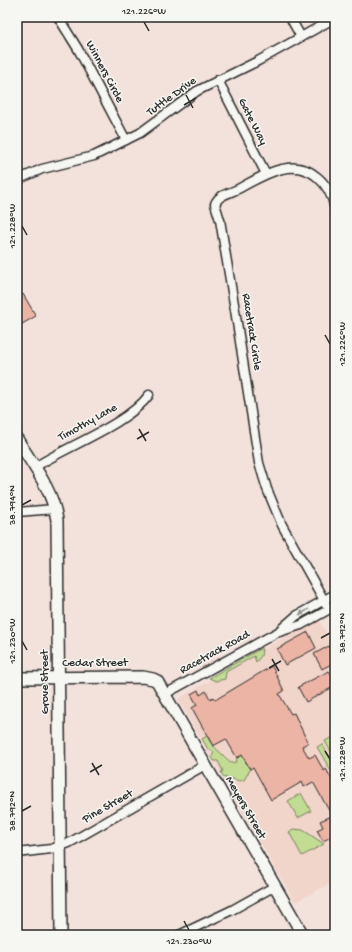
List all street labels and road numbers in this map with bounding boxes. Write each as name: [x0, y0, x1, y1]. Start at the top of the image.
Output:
street label: Winners Circle: [82, 39, 127, 106]
street label: Tuttle Drive: [144, 74, 200, 120]
street label: Gate Way: [234, 96, 270, 148]
street label: Racetrack Circle: [238, 293, 264, 372]
street label: Timothy Lane: [55, 401, 121, 445]
street label: Racetrack Road: [178, 628, 253, 678]
street label: Grove Street: [39, 649, 53, 714]
street label: Cedar Street: [62, 657, 129, 671]
street label: Meyers Street: [221, 774, 269, 843]
street label: Pine Street: [79, 786, 137, 828]

